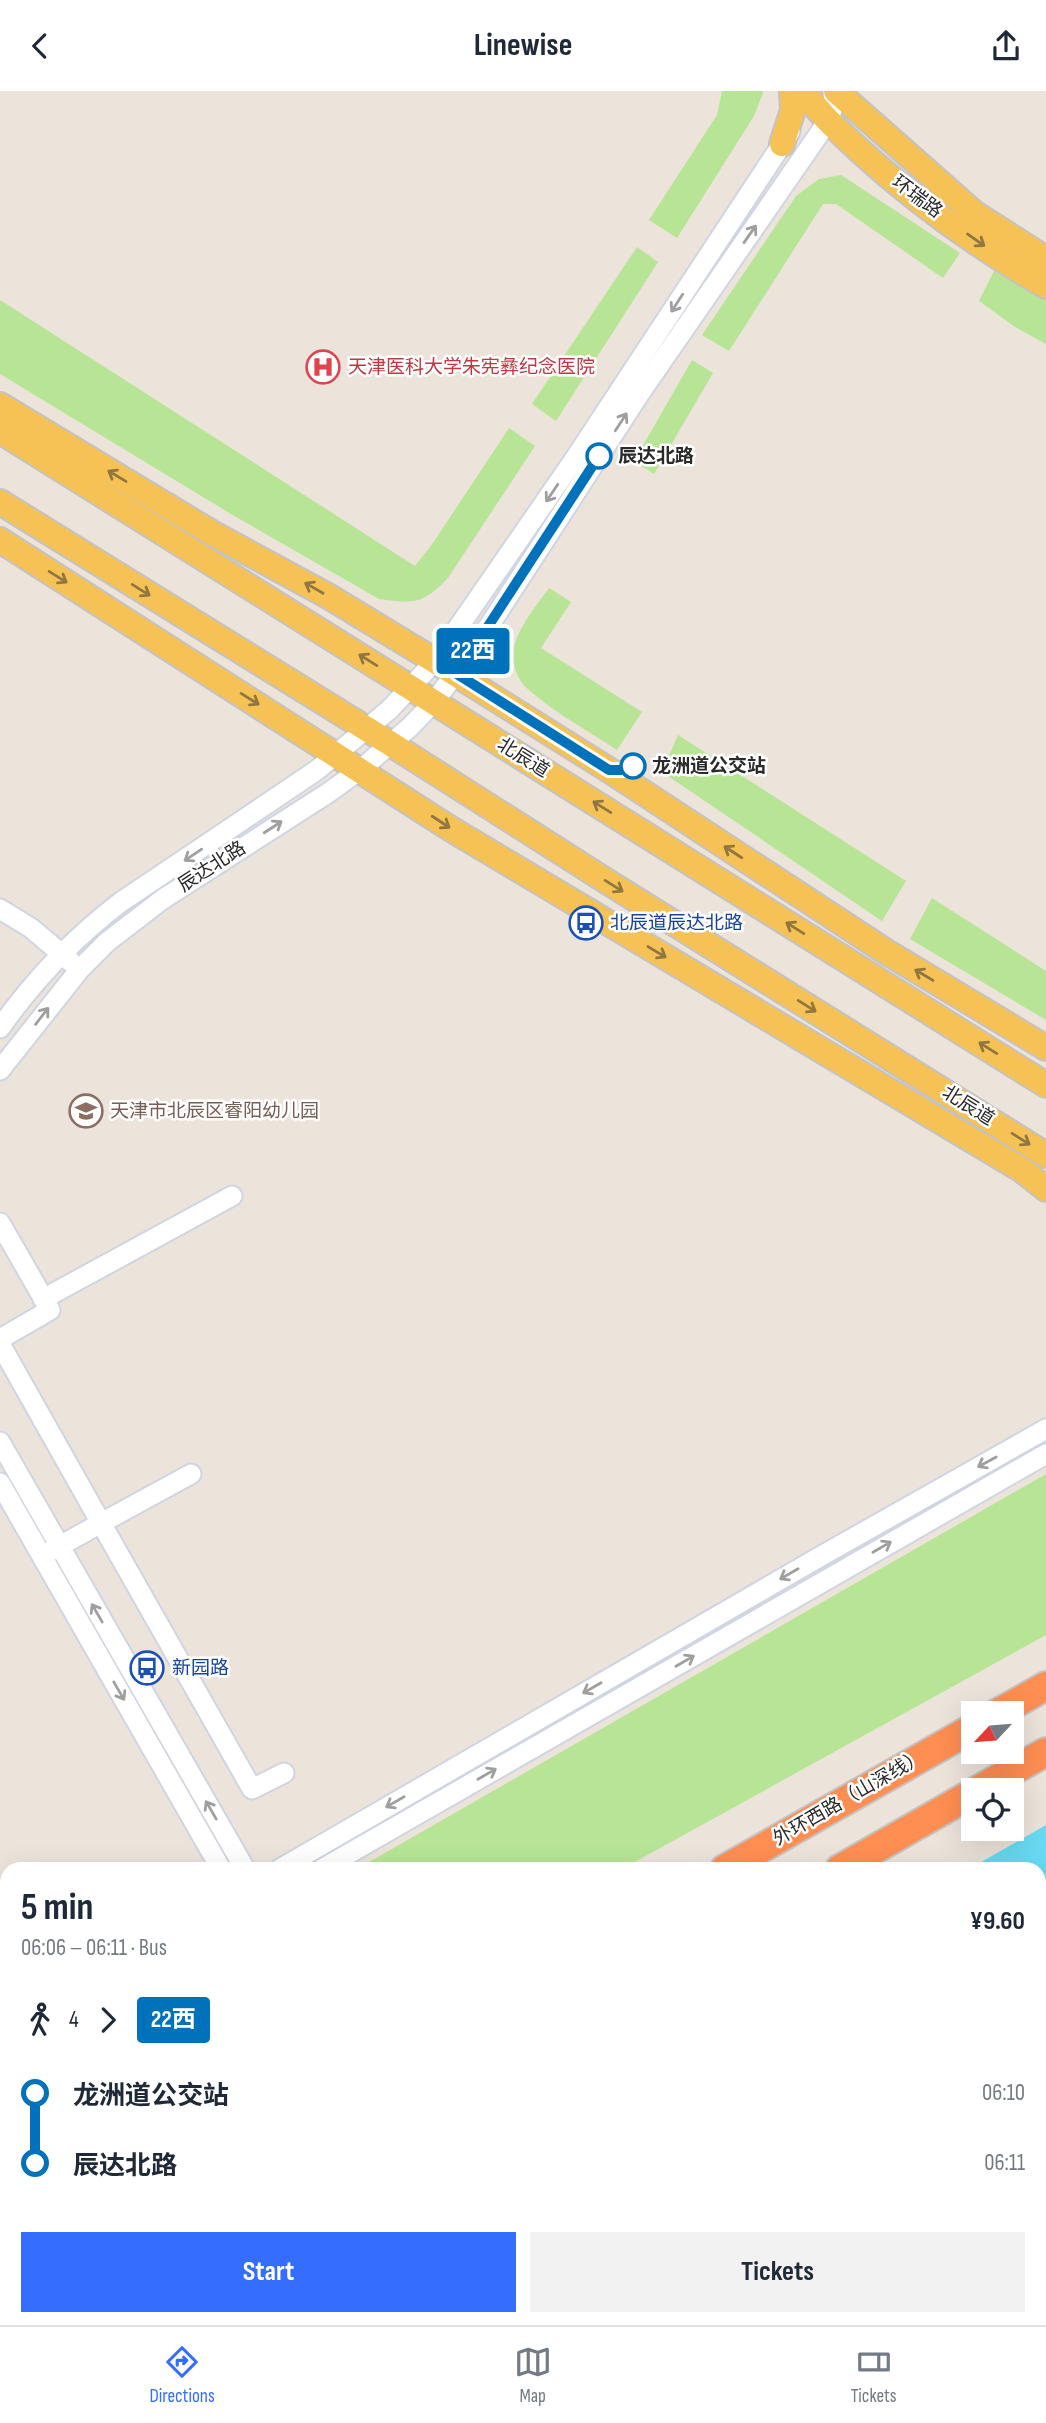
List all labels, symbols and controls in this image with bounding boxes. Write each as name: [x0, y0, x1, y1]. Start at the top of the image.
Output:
text: Linewise: [474, 26, 572, 65]
icon: back: [21, 27, 59, 65]
icon: share: [987, 27, 1025, 65]
street label: 环瑞路: [887, 171, 947, 223]
one-way arrow: [743, 225, 757, 244]
one-way arrow: [966, 233, 985, 247]
one-way arrow: [669, 292, 683, 312]
hospital icon: 天津医科大学朱宪彝纪念医院: [304, 348, 342, 386]
place label: 天津医科大学朱宪彝纪念医院: [348, 356, 595, 379]
one-way arrow: [614, 413, 629, 432]
marker: 辰达北路: [586, 443, 612, 469]
place label: 辰达北路: [618, 445, 694, 468]
one-way arrow: [107, 468, 127, 482]
one-way arrow: [545, 483, 559, 502]
one-way arrow: [47, 570, 67, 584]
one-way arrow: [305, 581, 325, 595]
one-way arrow: [131, 583, 151, 597]
line badge: 22西: [433, 628, 513, 674]
text: 22西: [450, 636, 496, 665]
one-way arrow: [359, 653, 379, 667]
one-way arrow: [239, 692, 259, 706]
street label: 北辰道: [493, 733, 553, 783]
marker: 龙洲道公交站: [620, 753, 646, 779]
place label: 龙洲道公交站: [652, 755, 766, 778]
one-way arrow: [593, 800, 613, 814]
one-way arrow: [431, 815, 450, 830]
one-way arrow: [263, 820, 283, 834]
street label: 辰达北路: [174, 837, 250, 897]
one-way arrow: [724, 845, 744, 859]
one-way arrow: [184, 847, 203, 862]
one-way arrow: [604, 878, 623, 893]
bus stop icon: 北辰道辰达北路: [567, 904, 605, 942]
place label: 北辰道辰达北路: [610, 912, 743, 935]
one-way arrow: [786, 920, 806, 934]
one-way arrow: [646, 945, 666, 959]
one-way arrow: [915, 968, 935, 982]
one-way arrow: [797, 1000, 817, 1014]
one-way arrow: [35, 1008, 50, 1026]
one-way arrow: [979, 1041, 999, 1055]
street label: 北辰道: [938, 1081, 998, 1131]
school or university icon: 天津市北辰区睿阳幼儿园: [67, 1092, 105, 1130]
place label: 天津市北辰区睿阳幼儿园: [110, 1100, 319, 1123]
one-way arrow: [1011, 1133, 1031, 1147]
one-way arrow: [977, 1455, 997, 1469]
one-way arrow: [871, 1540, 891, 1554]
one-way arrow: [779, 1567, 799, 1581]
one-way arrow: [90, 1603, 104, 1623]
bus stop icon: 新园路: [128, 1649, 166, 1687]
one-way arrow: [674, 1654, 694, 1668]
place label: 新园路: [172, 1657, 229, 1680]
one-way arrow: [112, 1681, 126, 1701]
one-way arrow: [582, 1681, 602, 1695]
north arrow: [961, 1701, 1024, 1764]
map controls: [961, 1701, 1024, 1841]
street label: 外环西路（山深线）: [769, 1745, 929, 1851]
one-way arrow: [477, 1767, 497, 1781]
button: locate: [961, 1778, 1024, 1841]
one-way arrow: [385, 1796, 405, 1810]
one-way arrow: [204, 1800, 217, 1821]
text: 5 min: [21, 1885, 93, 1930]
text: ¥9.60: [970, 1906, 1025, 1937]
text: 06:06 – 06:11 · Bus: [21, 1934, 167, 1962]
icon: walk: [21, 2001, 59, 2039]
icon: forward: [89, 2001, 127, 2039]
text: 22西: [151, 2005, 196, 2034]
text: 4: [69, 2006, 79, 2034]
text: 06:10: [982, 2079, 1025, 2107]
text: 龙洲道公交站: [73, 2081, 229, 2112]
text: 06:11: [984, 2149, 1025, 2177]
text: 辰达北路: [73, 2151, 177, 2182]
button: Start: [21, 2232, 516, 2312]
button: Tickets: [530, 2232, 1025, 2312]
tab: Directions: [149, 2343, 215, 2408]
tab: Map: [514, 2343, 552, 2408]
tab: Tickets: [851, 2343, 897, 2408]

